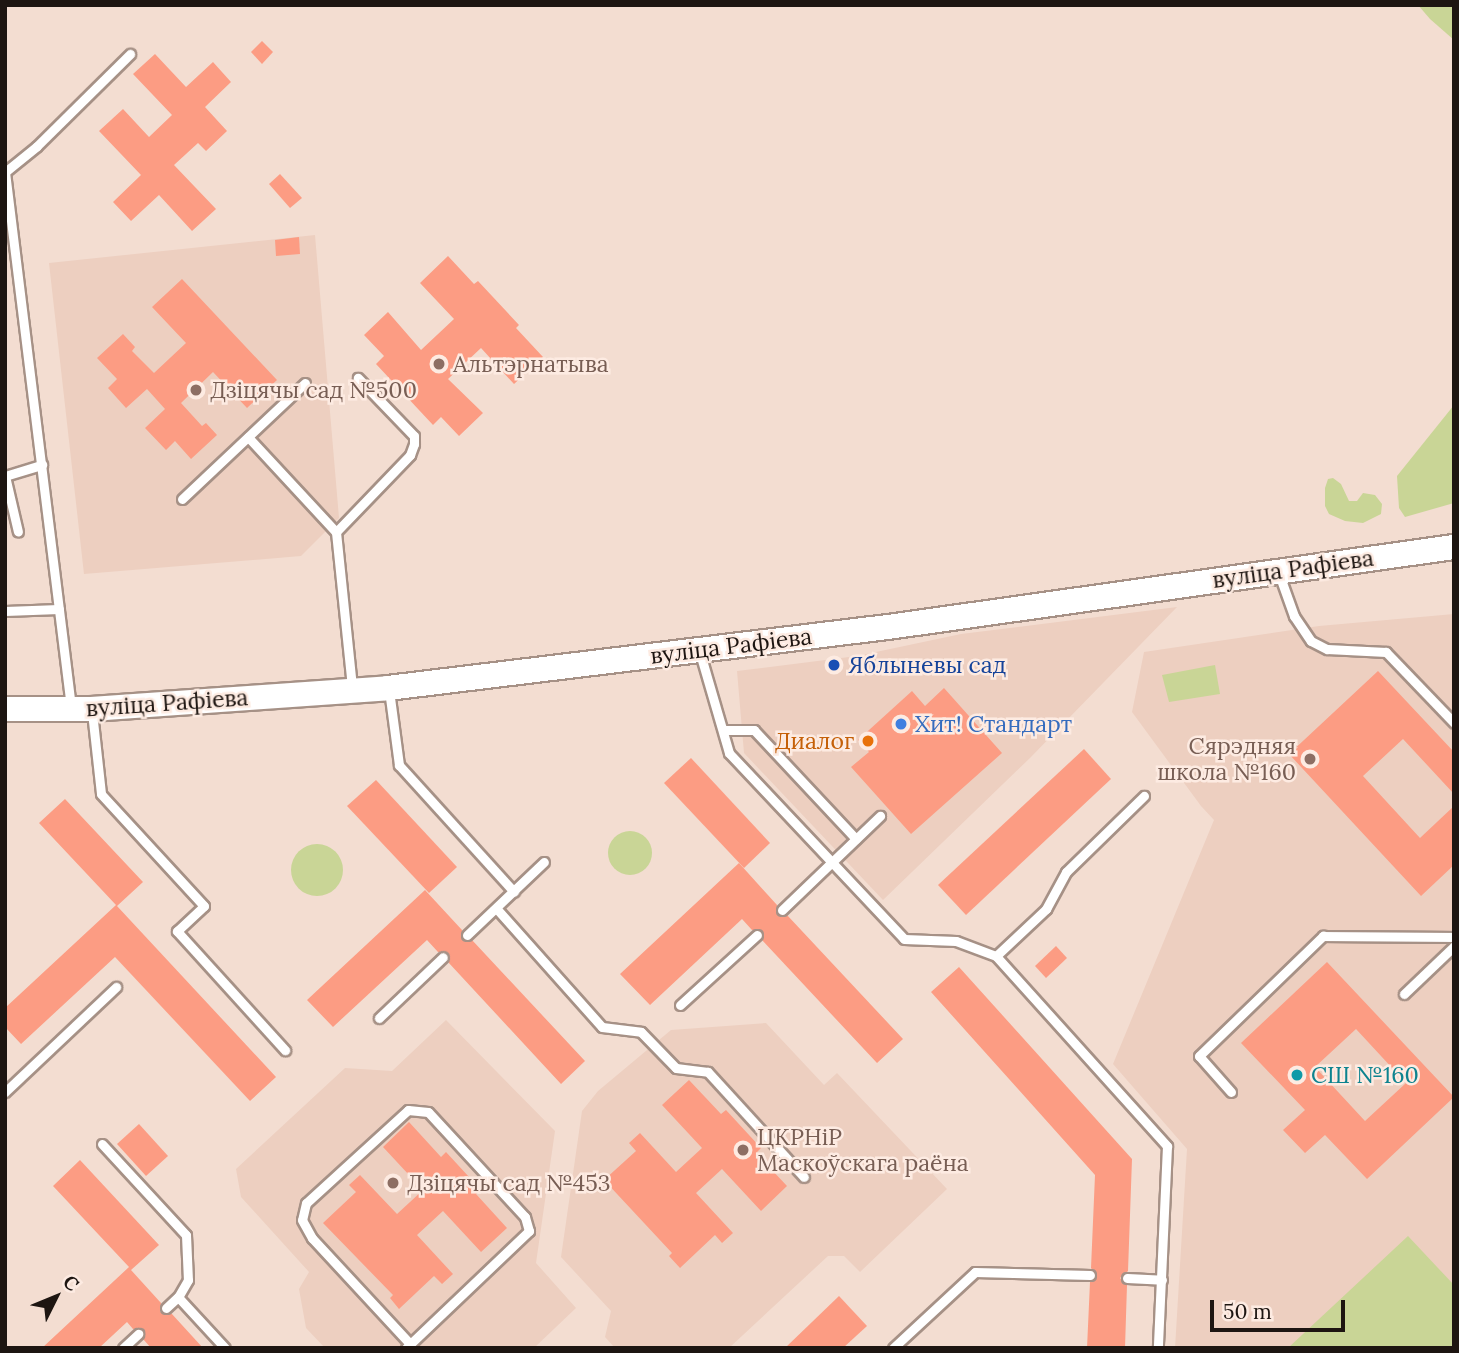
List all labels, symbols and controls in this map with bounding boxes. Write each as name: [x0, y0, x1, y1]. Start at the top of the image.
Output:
place label: Альтэрнатыва: [453, 350, 609, 378]
marker: Альтэрнатыва: [431, 356, 447, 372]
place label: Дзіцячы сад №500: [210, 376, 417, 404]
marker: Дзіцячы сад №500: [188, 382, 204, 398]
street label: вуліца Рафіева: [1211, 544, 1375, 594]
street label: вуліца Рафіева: [649, 622, 813, 670]
place label: Яблыневы сад: [848, 651, 1006, 679]
marker: Яблыневы сад: [826, 657, 842, 673]
street label: вуліца Рафіева: [85, 684, 249, 722]
place label: Хит! Стандарт: [915, 710, 1072, 738]
marker: Хит! Стандарт: [893, 716, 909, 732]
place label: Диалог: [775, 727, 854, 755]
place label: Сярэдняя школа №160: [1157, 732, 1296, 786]
marker: Диалог: [860, 733, 876, 749]
marker: Сярэдняя школа №160: [1302, 751, 1318, 767]
place label: СШ №160: [1311, 1061, 1419, 1089]
marker: СШ №160: [1289, 1067, 1305, 1083]
place label: ЦКРНіР Маскоўскага раёна: [757, 1123, 969, 1177]
marker: ЦКРНіР Маскоўскага раёна: [735, 1142, 751, 1158]
place label: Дзіцячы сад №453: [407, 1169, 611, 1197]
marker: Дзіцячы сад №453: [385, 1175, 401, 1191]
north arrow: [21, 1262, 91, 1332]
text: С: [58, 1270, 85, 1296]
scale bar: [1214, 1286, 1349, 1330]
text: 50 m: [1223, 1298, 1272, 1325]

